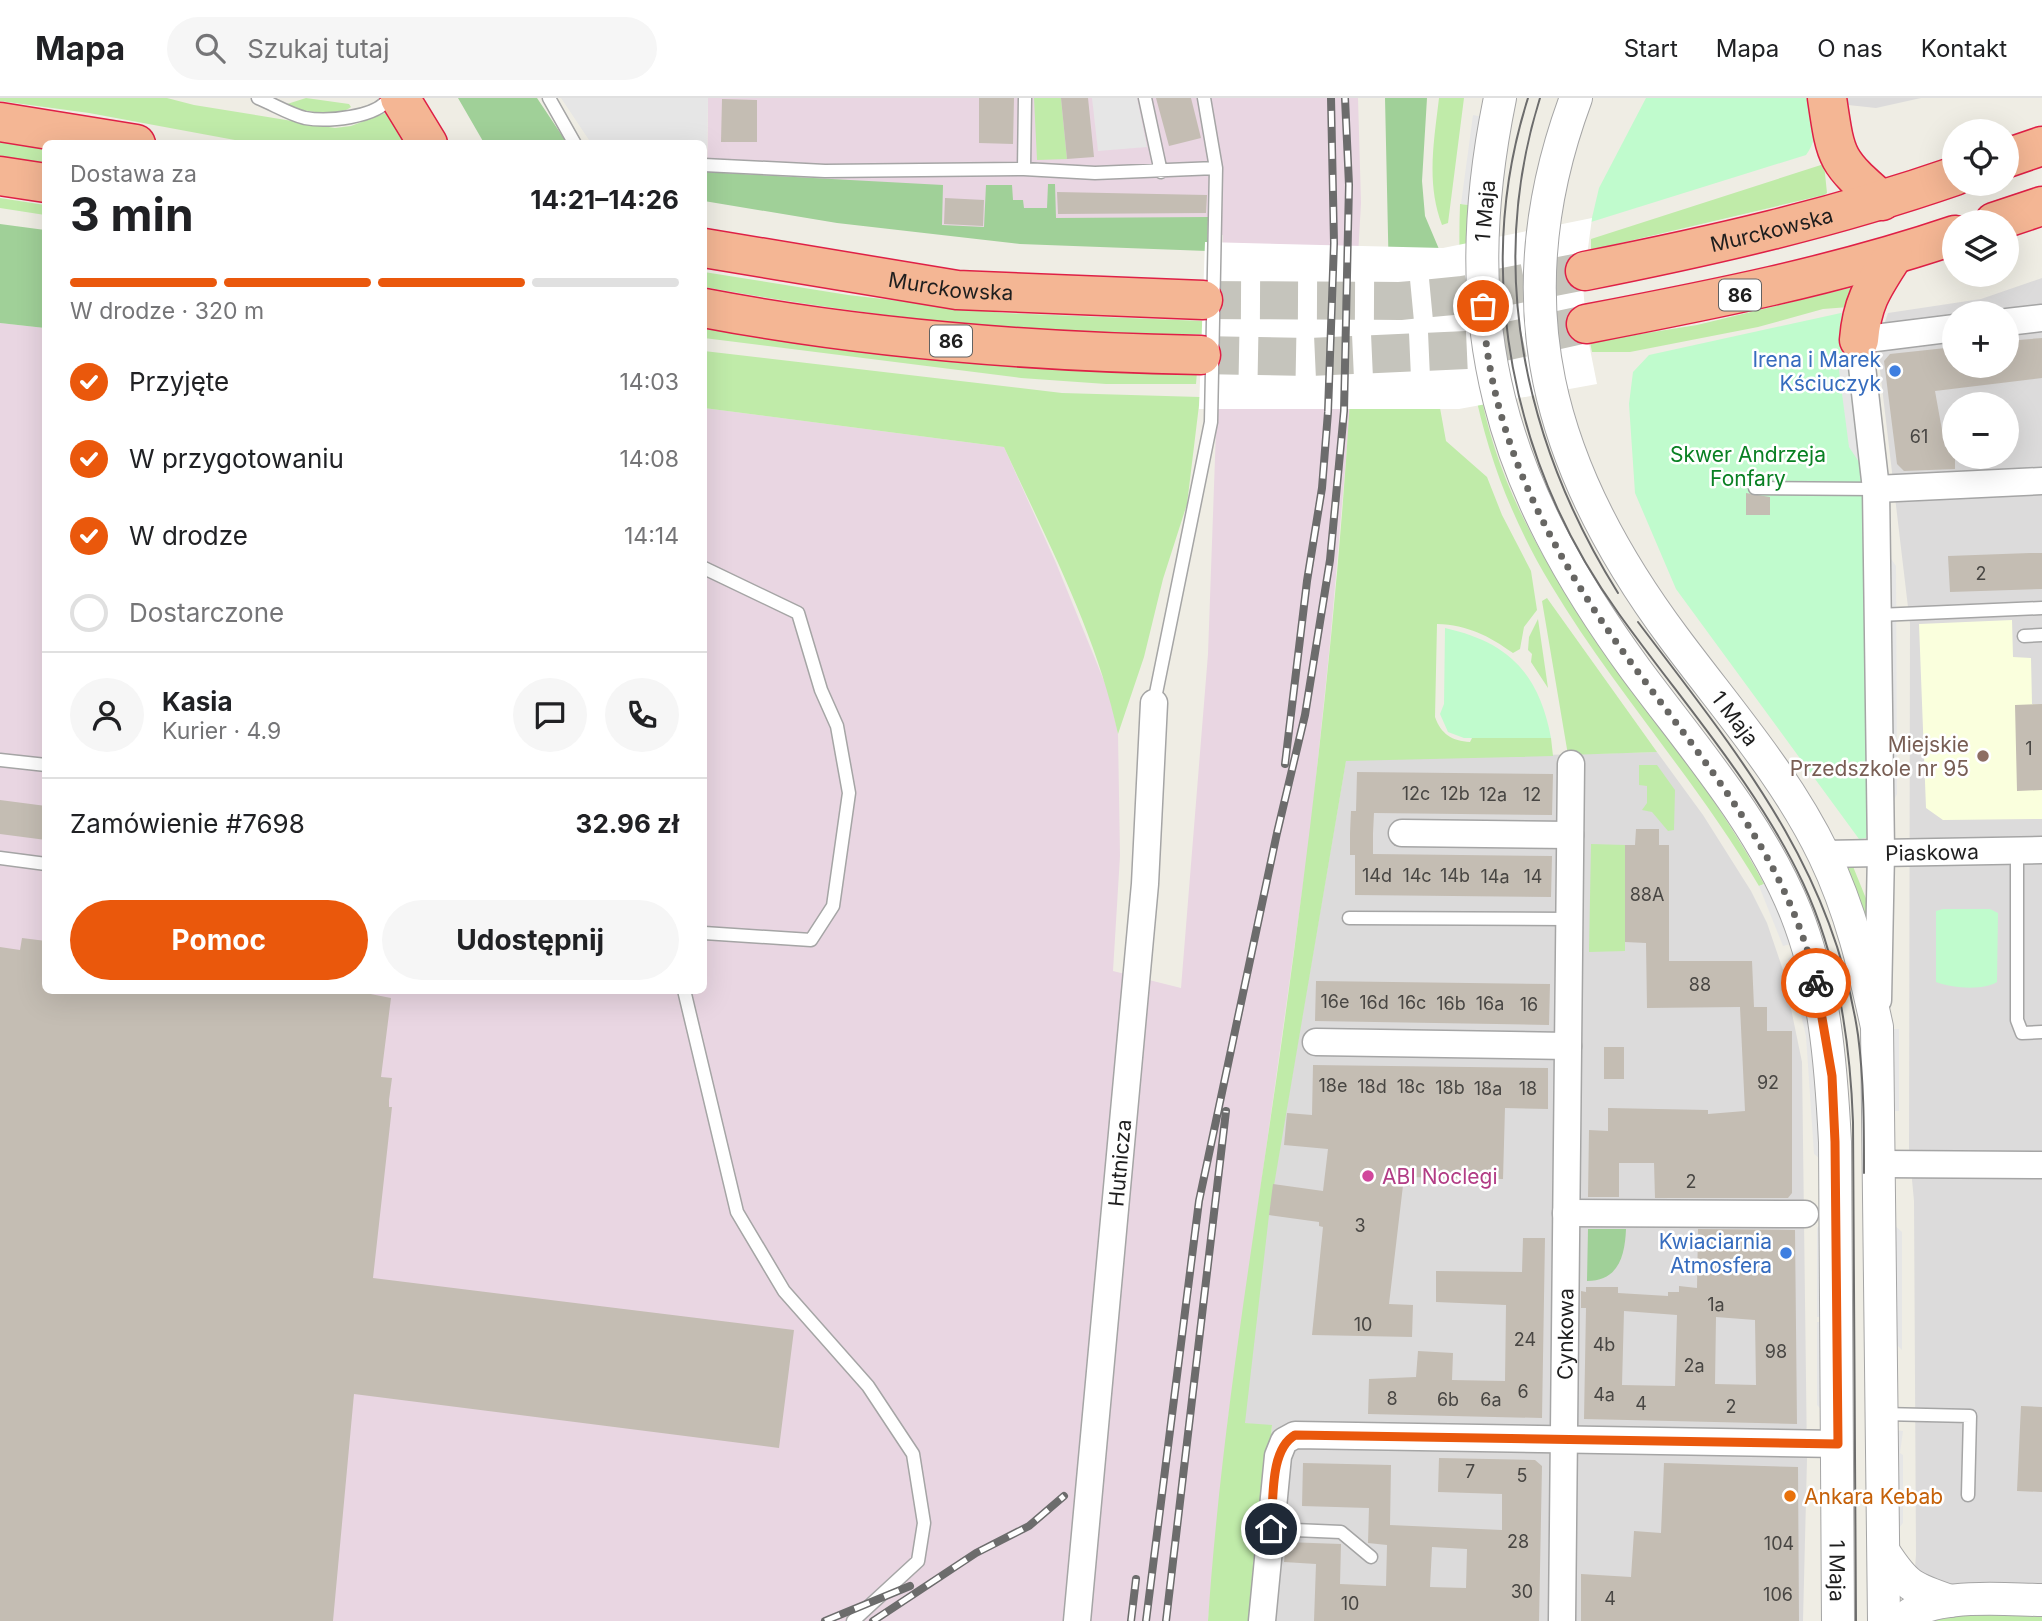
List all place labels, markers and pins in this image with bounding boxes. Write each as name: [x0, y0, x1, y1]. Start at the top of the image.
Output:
pin: [1453, 276, 1513, 336]
place label: Irena i Marek Kściuczyk: [1752, 347, 1881, 396]
marker: Irena i Marek Kściuczyk: [1887, 363, 1903, 379]
place label: Miejskie Przedszkole nr 95: [1790, 732, 1969, 781]
marker: Miejskie Przedszkole nr 95: [1975, 748, 1991, 764]
place label: ABI Noclegi: [1382, 1164, 1497, 1189]
marker: ABI Noclegi: [1360, 1168, 1376, 1184]
place label: Kwiaciarnia Atmosfera: [1659, 1229, 1772, 1278]
marker: Kwiaciarnia Atmosfera: [1778, 1245, 1794, 1261]
place label: Ankara Kebab: [1804, 1484, 1943, 1509]
marker: Ankara Kebab: [1782, 1488, 1798, 1504]
pin: [1241, 1499, 1301, 1559]

